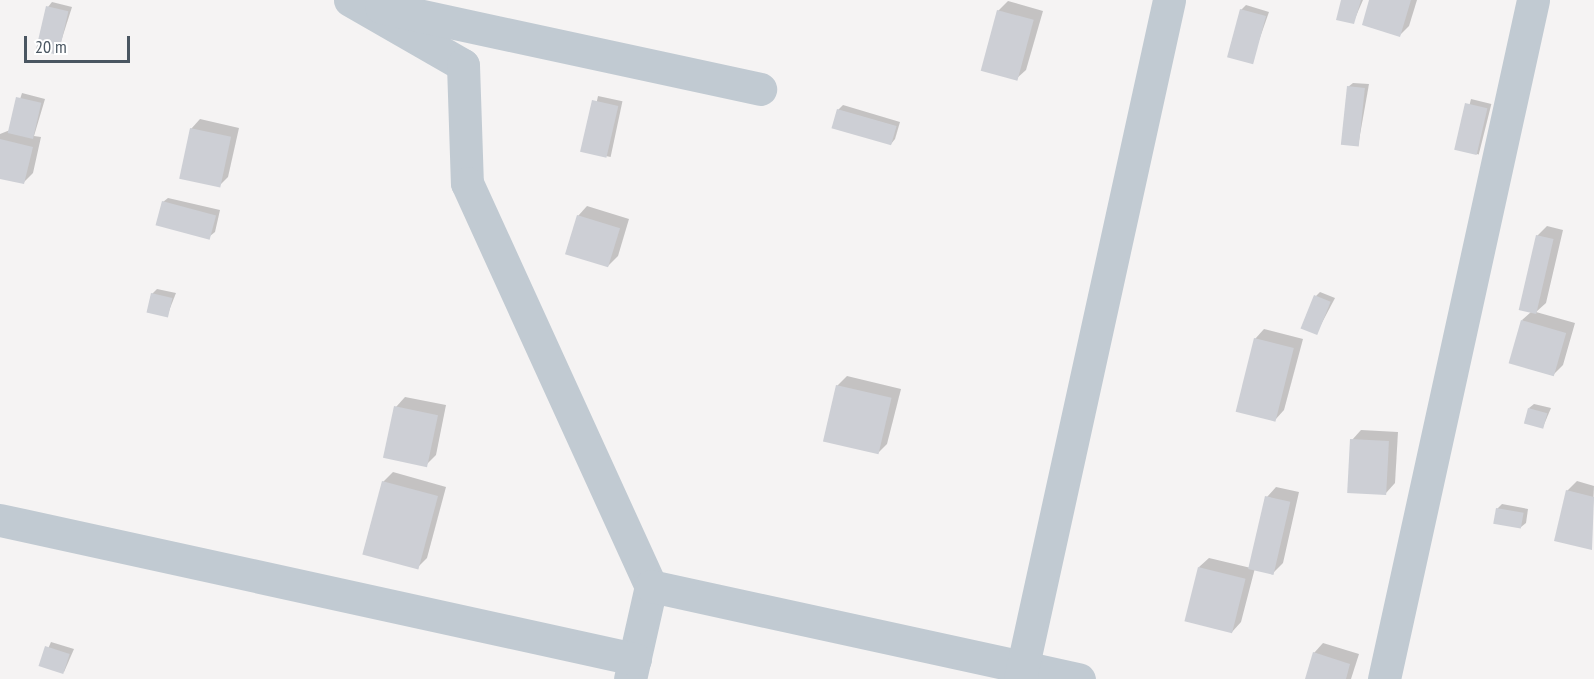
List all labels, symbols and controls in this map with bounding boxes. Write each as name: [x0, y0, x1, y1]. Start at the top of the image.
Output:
scale bar: [27, 24, 134, 62]
text: 20 m: [35, 35, 67, 58]

